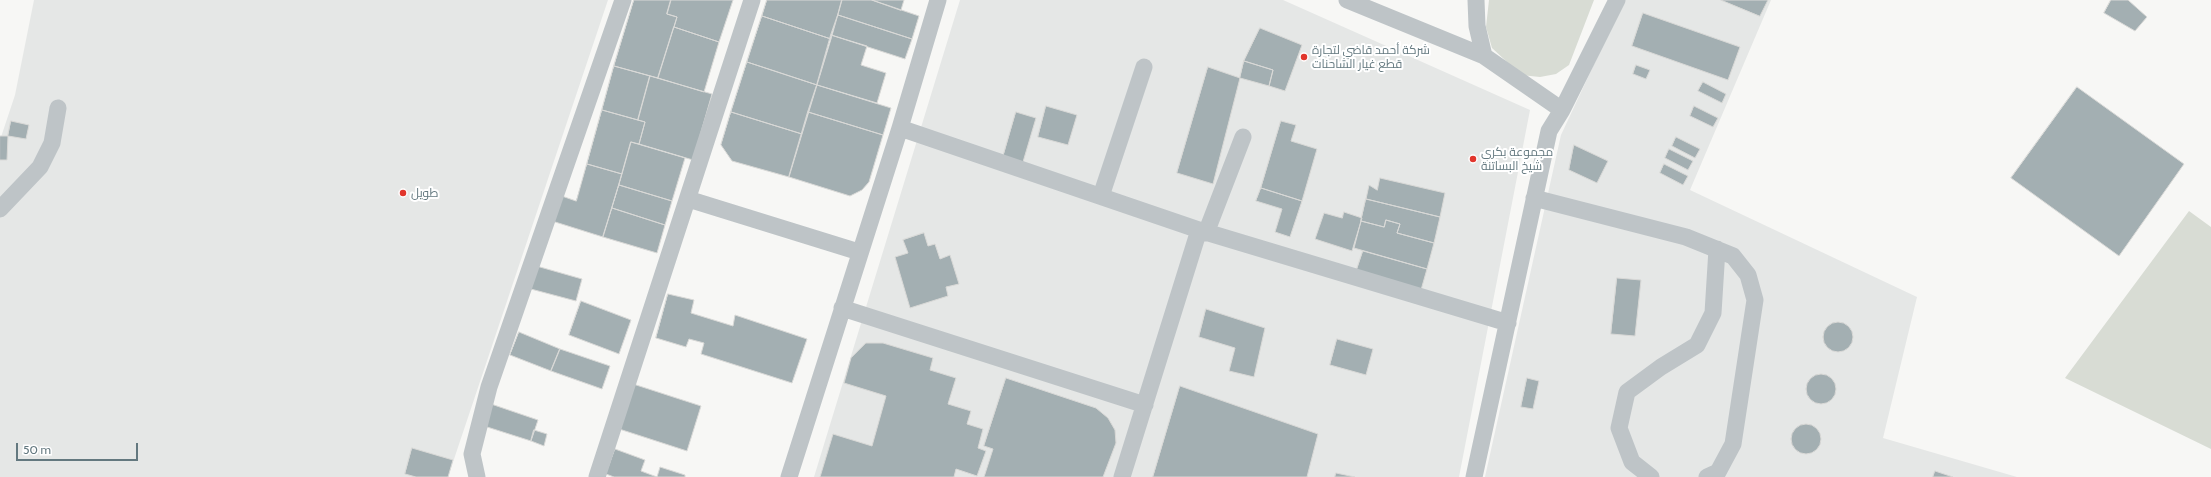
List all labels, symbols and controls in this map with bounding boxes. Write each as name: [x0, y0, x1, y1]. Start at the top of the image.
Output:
place label: شركة أحمد قاضي لتجارة قطع غيار الشاحنات: [1312, 43, 1430, 71]
marker: شركة أحمد قاضي لتجارة قطع غيار الشاحنات: [1299, 52, 1309, 62]
place label: مجموعة بكري شيخ البساتنة: [1481, 145, 1553, 173]
marker: مجموعة بكري شيخ البساتنة: [1468, 154, 1478, 164]
place label: طويل: [411, 186, 438, 200]
marker: طويل: [398, 188, 408, 198]
scale bar: [18, 435, 140, 461]
text: 50 m: [23, 442, 51, 457]

